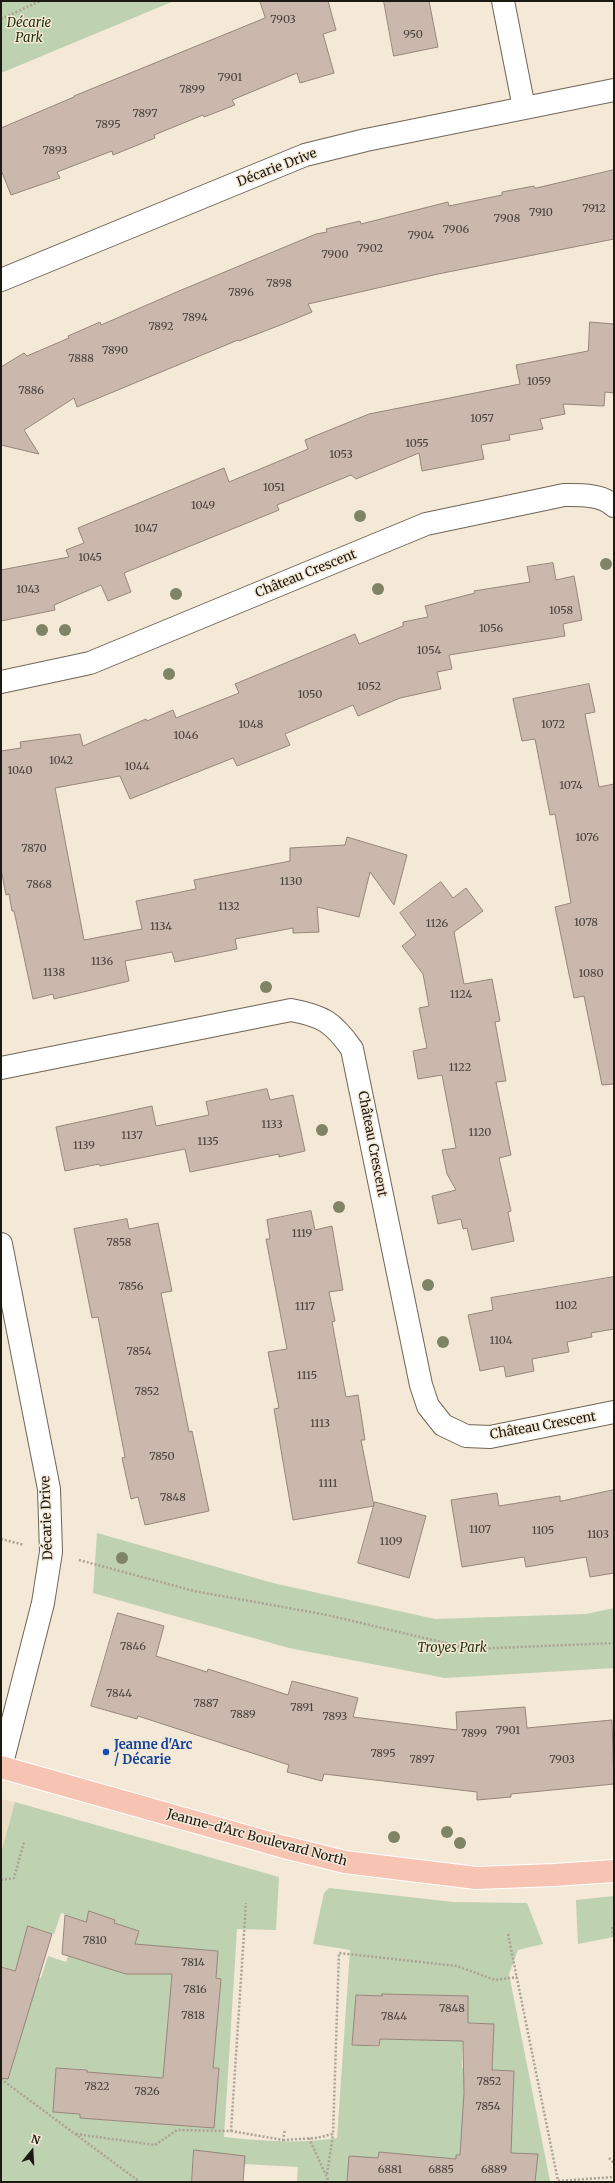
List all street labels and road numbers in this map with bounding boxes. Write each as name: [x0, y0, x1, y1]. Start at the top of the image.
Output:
street label: Décarie Drive: [235, 146, 319, 190]
street label: Château Crescent: [253, 547, 359, 601]
street label: Château Crescent: [354, 1090, 390, 1198]
street label: Château Crescent: [489, 1409, 597, 1443]
street label: Décarie Drive: [38, 1476, 56, 1560]
street label: Jeanne-d'Arc Boulevard North: [165, 1806, 349, 1870]

